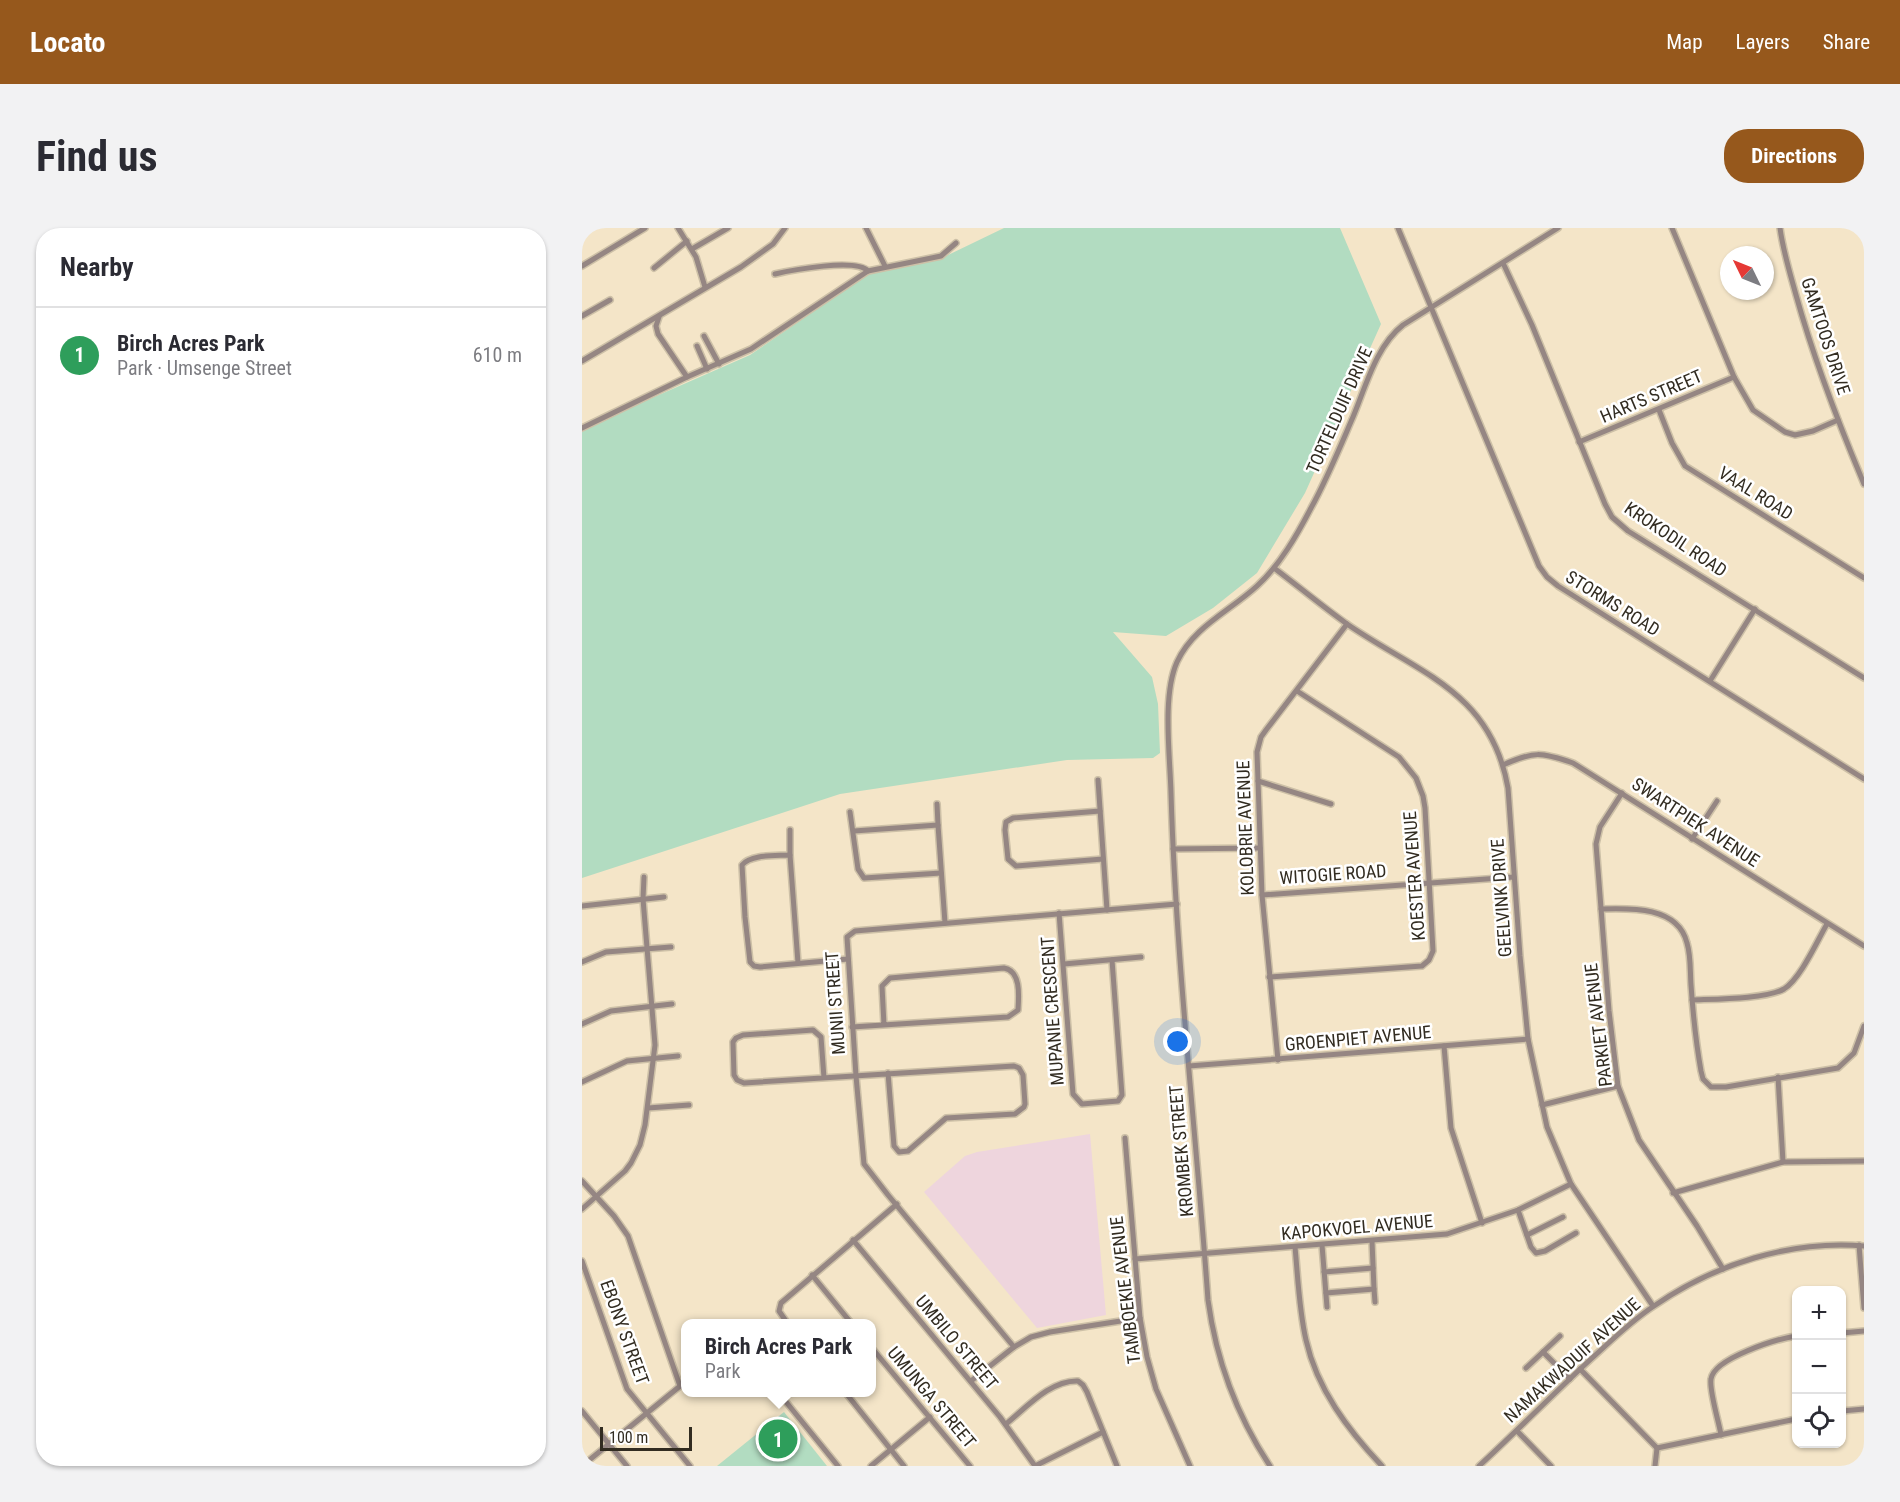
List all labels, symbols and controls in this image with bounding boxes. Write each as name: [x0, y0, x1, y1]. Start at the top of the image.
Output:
text: Locato: [30, 26, 106, 59]
text: Map: [1666, 30, 1703, 54]
text: Layers: [1736, 30, 1790, 54]
text: Share: [1823, 30, 1870, 54]
button: Directions: [1724, 129, 1864, 183]
text: Find us: [36, 132, 157, 181]
north arrow: [1720, 246, 1774, 300]
text: Nearby: [60, 252, 134, 282]
street label: GAMTOOS DRIVE: [1797, 275, 1855, 397]
text: Birch Acres Park: [117, 331, 264, 356]
text: 1: [74, 343, 85, 367]
text: 610 m: [473, 343, 522, 367]
street label: TORTELDUIF DRIVE: [1302, 343, 1376, 477]
text: Park · Umsenge Street: [117, 356, 292, 380]
street label: HARTS STREET: [1597, 365, 1705, 427]
street label: VAAL ROAD: [1715, 462, 1797, 524]
street label: KROKODIL ROAD: [1621, 497, 1731, 581]
street label: STORMS ROAD: [1562, 566, 1664, 640]
street label: KOLOBRIE AVENUE: [1232, 760, 1258, 896]
street label: SWARTPIEK AVENUE: [1628, 773, 1764, 871]
street label: KOESTER AVENUE: [1399, 811, 1429, 941]
street label: GEELVINK DRIVE: [1486, 838, 1516, 958]
street label: WITOGIE ROAD: [1279, 860, 1387, 888]
street label: MUPANIE CRESCENT: [1036, 936, 1068, 1086]
street label: MUNII STREET: [821, 951, 849, 1055]
street label: PARKIET AVENUE: [1580, 962, 1616, 1088]
street label: GROENPIET AVENUE: [1284, 1021, 1432, 1055]
your location: [1163, 1027, 1192, 1056]
street label: KROMBEK STREET: [1165, 1084, 1197, 1218]
street label: KAPOKVOEL AVENUE: [1280, 1210, 1434, 1244]
street label: TAMBOEKIE AVENUE: [1106, 1215, 1144, 1365]
street label: EBONY STREET: [596, 1277, 654, 1387]
map controls: [1792, 1286, 1846, 1448]
button: +: [1792, 1286, 1846, 1340]
street label: UMBILO STREET: [911, 1291, 1003, 1393]
street label: NAMAKWADUIF AVENUE: [1500, 1293, 1644, 1427]
popup: [681, 1319, 876, 1397]
text: Birch Acres Park: [705, 1334, 852, 1359]
button: −: [1792, 1340, 1846, 1394]
street label: UMUNGA STREET: [884, 1342, 980, 1452]
text: Park: [705, 1359, 740, 1383]
button: locate: [1792, 1394, 1846, 1448]
pin: 1: [758, 1416, 798, 1462]
scale bar: [600, 1424, 692, 1452]
text: 100 m: [609, 1428, 648, 1447]

